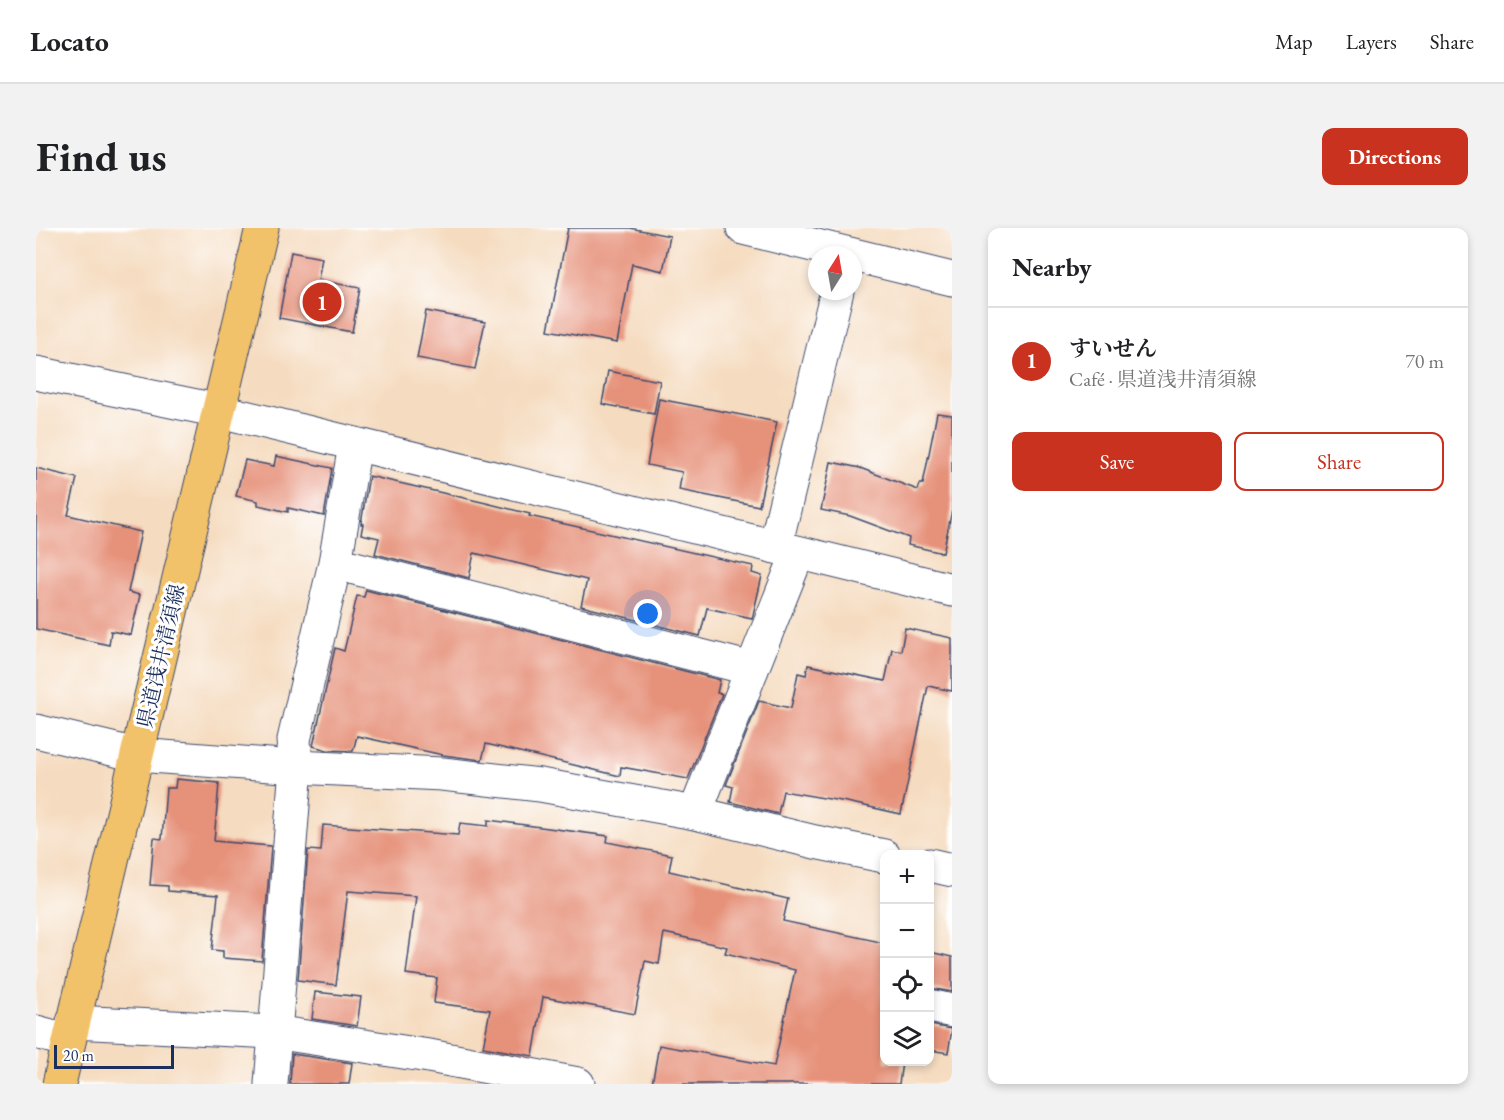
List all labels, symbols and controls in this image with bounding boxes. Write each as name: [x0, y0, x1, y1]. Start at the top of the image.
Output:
text: Locato: [30, 23, 109, 59]
text: Map: [1275, 28, 1313, 55]
text: Layers: [1346, 28, 1397, 55]
text: Share: [1430, 28, 1474, 55]
button: Directions: [1322, 128, 1468, 185]
text: Find us: [36, 129, 167, 184]
north arrow: [808, 246, 862, 300]
text: Nearby: [1012, 250, 1092, 284]
pin: 1: [302, 280, 342, 325]
text: すいせん: [1069, 334, 1157, 363]
text: 1: [1026, 348, 1037, 374]
text: 70 m: [1405, 348, 1444, 374]
text: Café · 県道浅井清須線: [1069, 366, 1257, 392]
button: Save: [1012, 432, 1222, 491]
button: Share: [1234, 432, 1444, 491]
street label: 県道浅井清須線: [131, 581, 190, 731]
your location: [633, 599, 662, 628]
map controls: [880, 850, 934, 1066]
button: +: [880, 850, 934, 904]
button: −: [880, 904, 934, 958]
button: locate: [880, 958, 934, 1012]
button: layers: [880, 1012, 934, 1066]
scale bar: [54, 1042, 174, 1070]
text: 20 m: [63, 1045, 94, 1066]

